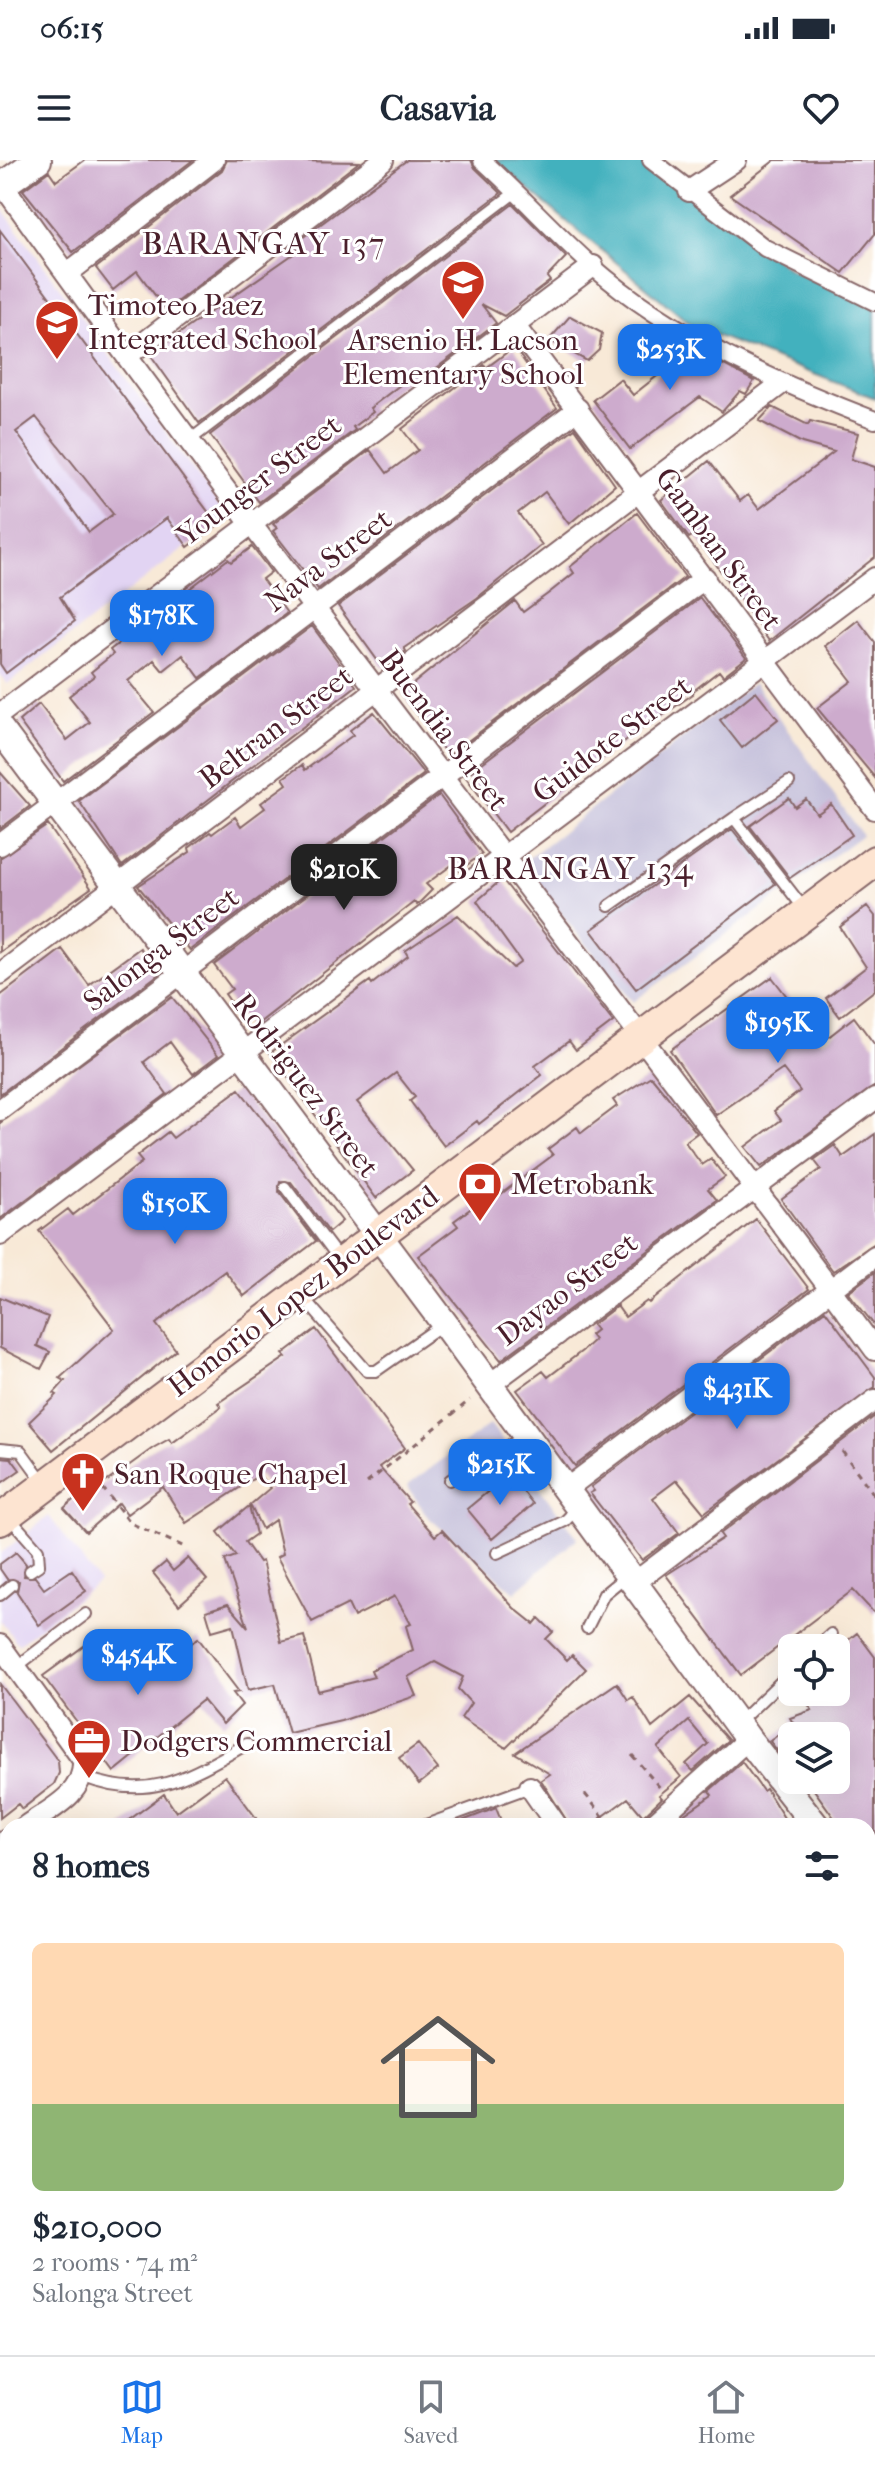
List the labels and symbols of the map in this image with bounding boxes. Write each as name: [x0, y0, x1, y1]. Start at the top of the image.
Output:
district label: BARANGAY 137: [142, 225, 386, 262]
school or university icon: Arsenio H. Lacson Elementary School: [439, 258, 487, 321]
place label: Timoteo Paez Integrated School: [88, 288, 317, 357]
school or university icon: Timoteo Paez Integrated School: [33, 298, 81, 361]
place label: Arsenio H. Lacson Elementary School: [342, 323, 584, 392]
pin: $253K: [614, 324, 726, 392]
street label: Younger Street: [170, 407, 348, 554]
street label: Gamban Street: [648, 461, 790, 638]
street label: Nava Street: [258, 501, 399, 619]
pin: $178K: [106, 590, 218, 658]
street label: Buendia Street: [372, 643, 516, 818]
street label: Beltran Street: [193, 658, 360, 796]
street label: Guidote Street: [526, 668, 699, 810]
pin: $210K: [288, 844, 400, 912]
district label: BARANGAY 134: [447, 850, 695, 887]
street label: Salonga Street: [77, 879, 246, 1019]
street label: Rodriguez Street: [225, 986, 386, 1185]
pin: $195K: [722, 997, 834, 1065]
bank icon: Metrobank: [456, 1160, 504, 1223]
place label: Metrobank: [511, 1167, 654, 1202]
pin: $150K: [119, 1178, 231, 1246]
street label: Honorio Lopez Boulevard: [161, 1178, 446, 1404]
street label: Dayao Street: [490, 1225, 645, 1354]
pin: $431K: [681, 1363, 793, 1431]
pin: $215K: [444, 1439, 556, 1507]
church icon: San Roque Chapel: [59, 1450, 107, 1513]
place label: San Roque Chapel: [114, 1457, 348, 1492]
pin: $454K: [82, 1629, 194, 1697]
office icon: Dodgers Commercial: [65, 1717, 113, 1780]
place label: Dodgers Commercial: [120, 1724, 392, 1759]

